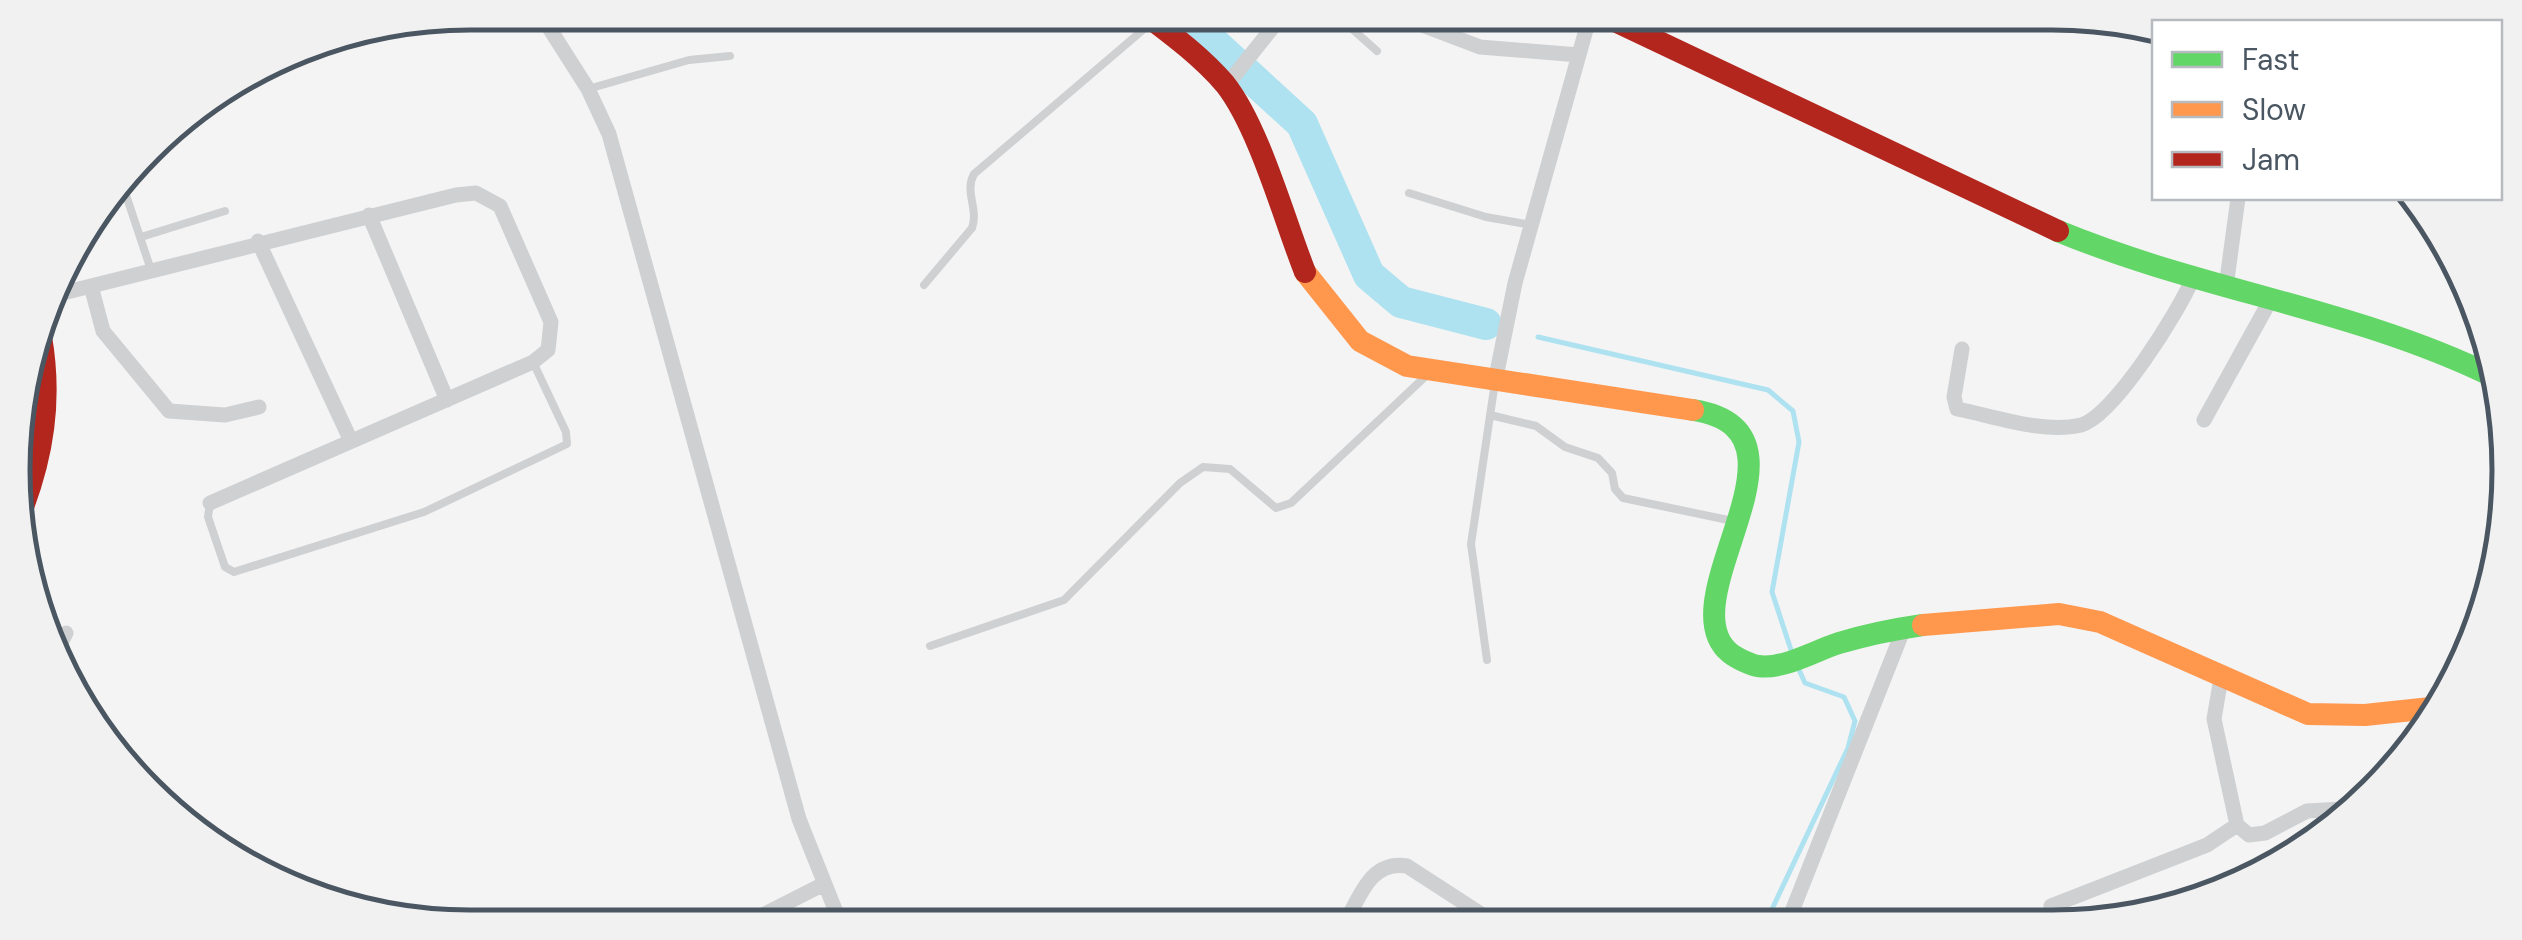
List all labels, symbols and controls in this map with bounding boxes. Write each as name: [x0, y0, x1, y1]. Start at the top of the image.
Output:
legend: [2152, 20, 2502, 200]
text: Fast: [2242, 40, 2300, 79]
text: Slow: [2242, 90, 2306, 129]
text: Jam: [2242, 140, 2300, 179]

